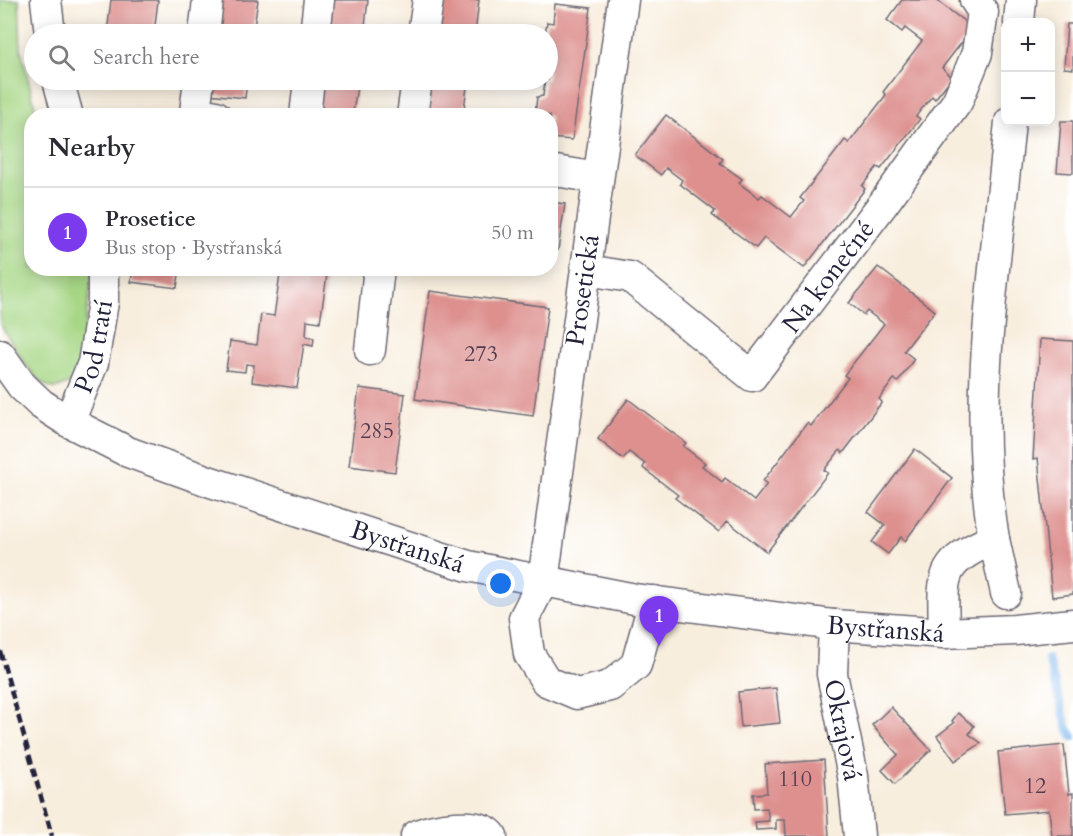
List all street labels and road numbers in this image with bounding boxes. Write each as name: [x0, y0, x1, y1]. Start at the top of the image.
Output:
street label: Na konečné: [774, 213, 883, 340]
street label: Prosetická: [557, 232, 608, 348]
street label: Pod tratí: [66, 297, 121, 399]
street label: Bystřanská: [346, 512, 469, 582]
street label: Bystřanská: [826, 608, 946, 651]
street label: Okrajová: [815, 676, 871, 784]

